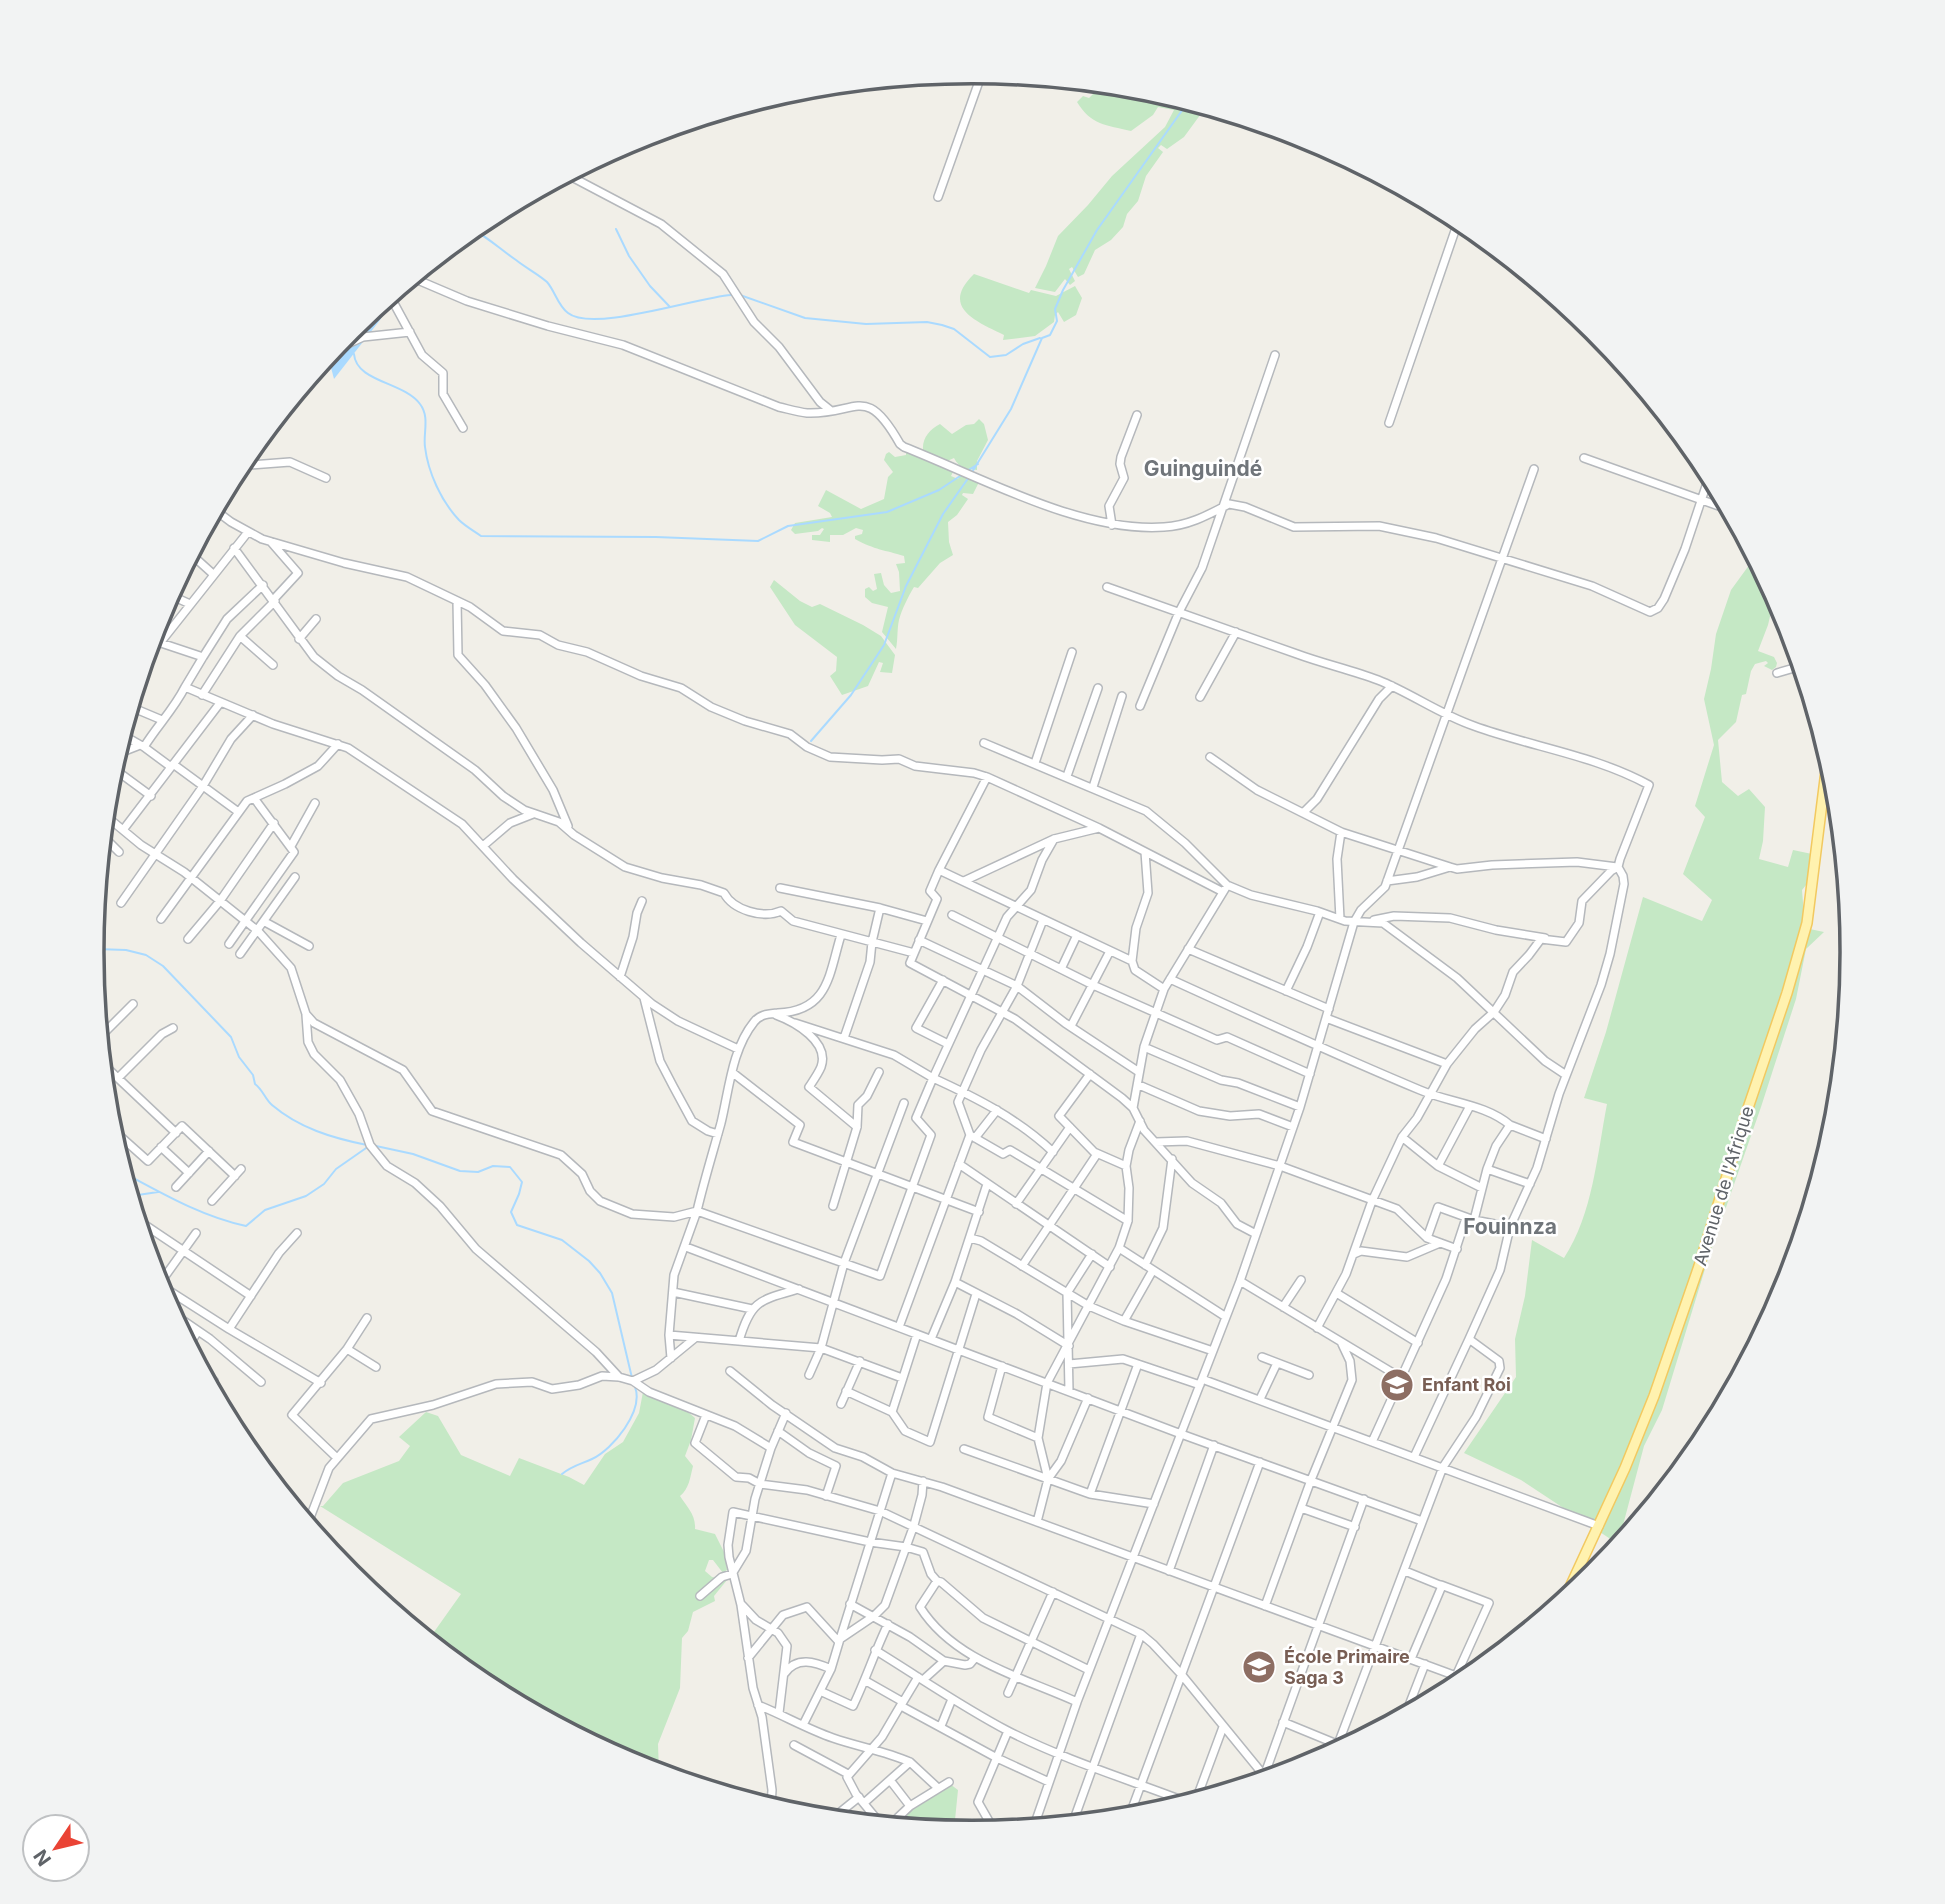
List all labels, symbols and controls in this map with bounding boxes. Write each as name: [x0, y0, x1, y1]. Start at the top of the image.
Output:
district label: Guinguindé: [1144, 456, 1262, 481]
street label: Avenue de l'Afrique: [1689, 1103, 1758, 1268]
district label: Fouinnza: [1463, 1214, 1557, 1239]
school or university icon: Enfant Roi: [1378, 1366, 1416, 1404]
place label: Enfant Roi: [1422, 1374, 1511, 1395]
place label: École Primaire Saga 3: [1284, 1646, 1410, 1688]
school or university icon: École Primaire Saga 3: [1240, 1648, 1278, 1686]
north arrow: [21, 1813, 91, 1883]
text: N: [29, 1845, 56, 1870]

